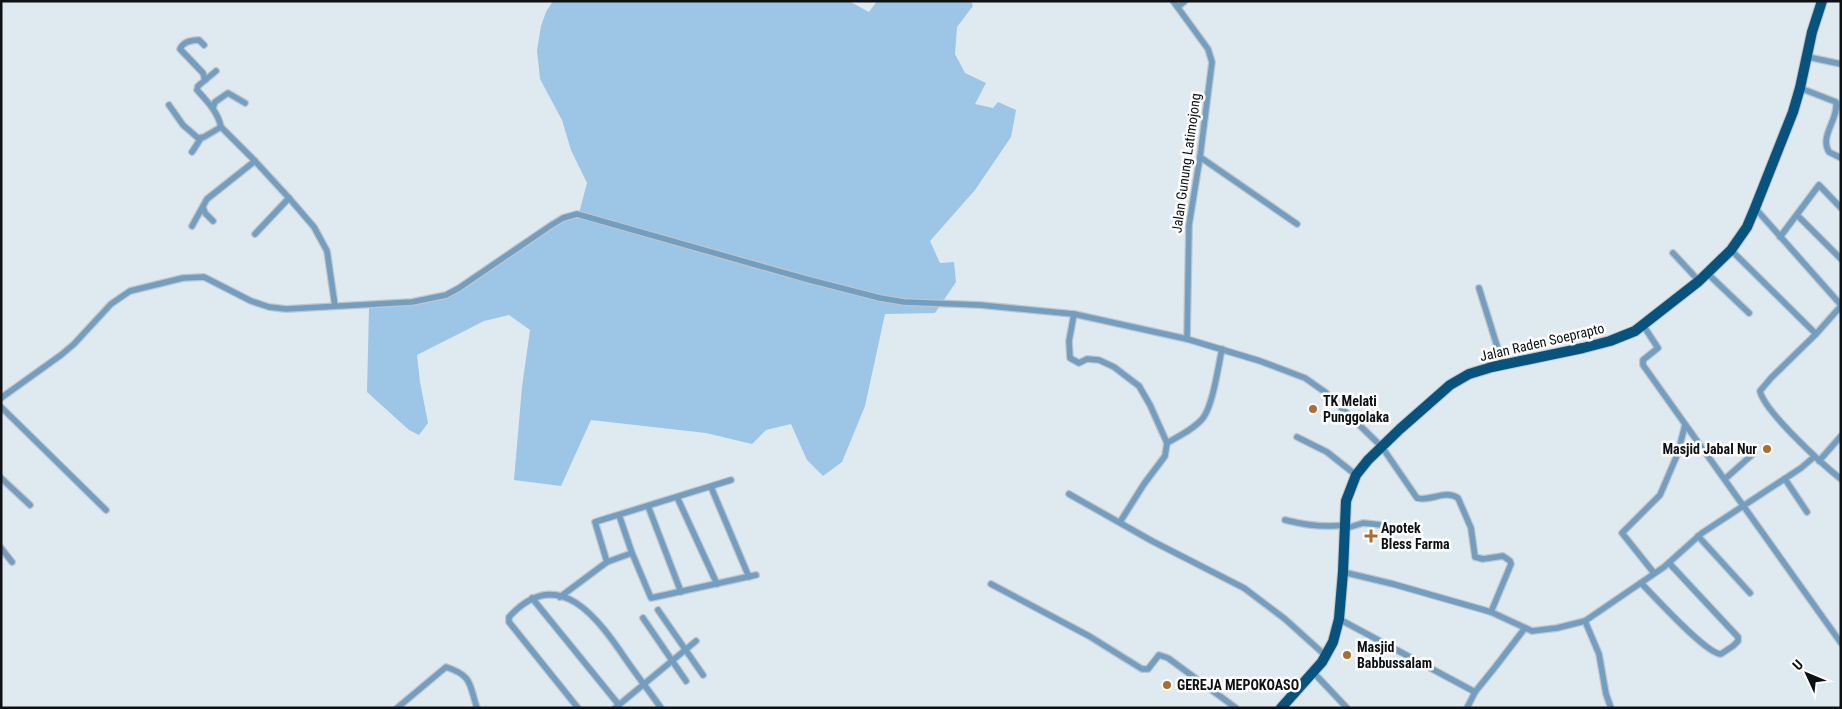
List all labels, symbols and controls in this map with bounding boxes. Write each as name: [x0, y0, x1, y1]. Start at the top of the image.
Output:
street label: Jalan Gunung Latimojong: [1168, 92, 1204, 234]
street label: Jalan Raden Soeprapto: [1478, 320, 1606, 364]
place label: TK Melati Punggolaka: [1323, 393, 1390, 425]
marker: TK Melati Punggolaka: [1307, 403, 1319, 415]
place label: Masjid Jabal Nur: [1662, 441, 1757, 457]
marker: Masjid Jabal Nur: [1761, 443, 1773, 455]
place label: Apotek Bless Farma: [1381, 520, 1450, 552]
marker: Apotek Bless Farma: [1365, 530, 1377, 542]
place label: Masjid Babbussalam: [1357, 639, 1432, 671]
marker: Masjid Babbussalam: [1341, 649, 1353, 661]
north arrow: [1782, 649, 1832, 699]
text: U: [1789, 657, 1806, 673]
place label: GEREJA MEPOKOASO: [1177, 677, 1299, 693]
marker: GEREJA MEPOKOASO: [1161, 679, 1173, 691]

